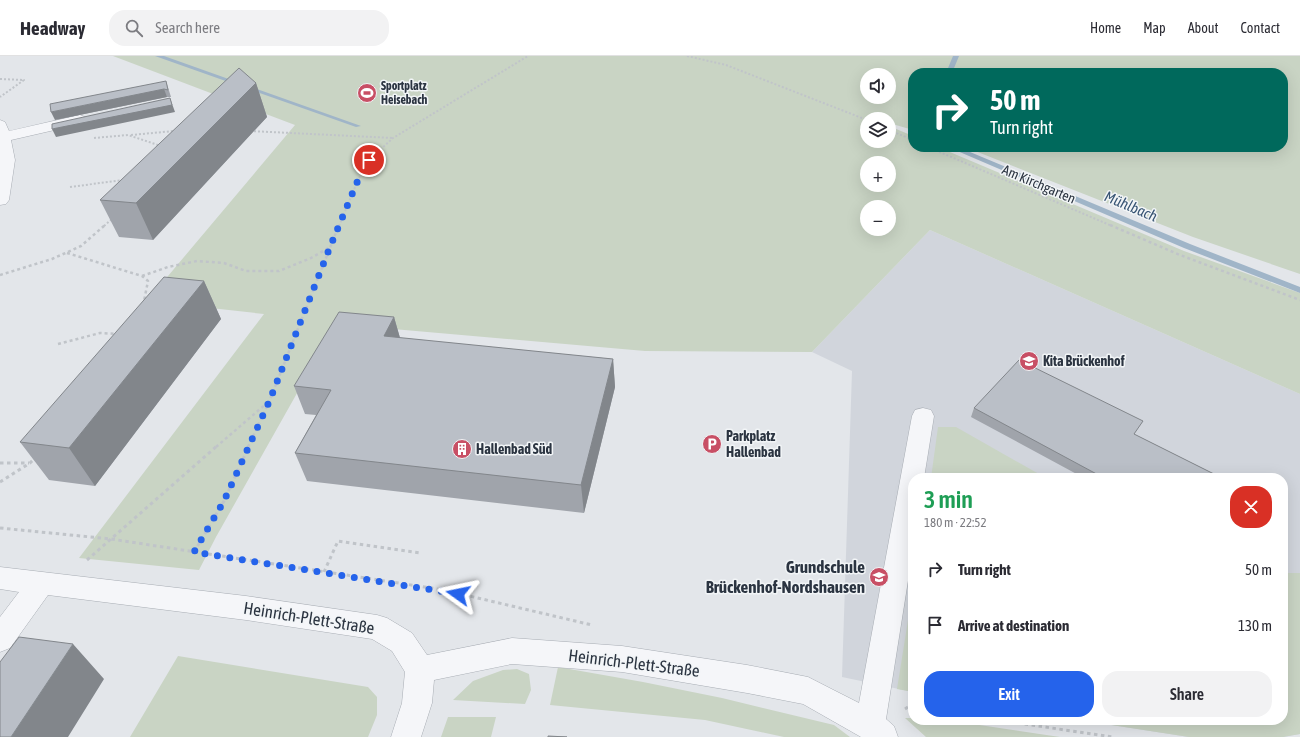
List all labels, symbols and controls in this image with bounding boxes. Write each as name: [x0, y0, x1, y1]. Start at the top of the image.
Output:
search box: [109, 10, 389, 46]
text: Headway: [20, 17, 85, 39]
icon: search: [123, 17, 145, 39]
text: Search here: [155, 19, 220, 36]
text: Home: [1090, 20, 1121, 36]
text: Map: [1143, 20, 1166, 36]
text: About: [1188, 20, 1219, 36]
text: Contact: [1241, 20, 1280, 36]
map controls: [860, 68, 896, 236]
button: sound: [860, 68, 896, 104]
place label: Sportplatz Heisebach: [381, 79, 428, 107]
sports icon: Sportplatz Heisebach: [356, 82, 378, 104]
icon: right: [924, 84, 976, 136]
text: 50 m: [990, 84, 1040, 116]
button: layers: [860, 112, 896, 148]
text: Turn right: [990, 117, 1053, 138]
pin: [352, 143, 386, 177]
icon: arrive: [358, 149, 380, 171]
button: +: [860, 156, 896, 192]
street label: Am Kirchgarten: [1000, 161, 1078, 207]
water label: Mühlbach: [1102, 187, 1160, 225]
button: −: [860, 200, 896, 236]
school or university icon: Kita Brückenhof: [1018, 350, 1040, 372]
place label: Kita Brückenhof: [1043, 353, 1125, 369]
place label: Parkplatz Hallenbad: [726, 428, 781, 460]
parking icon: Parkplatz Hallenbad: [701, 433, 723, 455]
building icon: Hallenbad Süd: [451, 438, 473, 460]
place label: Hallenbad Süd: [476, 441, 552, 457]
text: 3 min: [924, 486, 973, 513]
button: close: [1230, 486, 1272, 528]
text: 180 m · 22:52: [924, 515, 987, 530]
place label: Grundschule Brückenhof-Nordshausen: [706, 557, 865, 597]
icon: right: [924, 558, 946, 580]
text: Turn right: [958, 561, 1011, 578]
text: 50 m: [1245, 561, 1272, 578]
school or university icon: Grundschule Brückenhof-Nordshausen: [868, 566, 890, 588]
position arrow: [437, 573, 479, 615]
street label: Heinrich-Plett-Straße: [242, 598, 376, 638]
icon: arrive: [924, 614, 946, 636]
text: Arrive at destination: [958, 617, 1069, 634]
text: 130 m: [1238, 617, 1272, 634]
street label: Heinrich-Plett-Straße: [567, 645, 701, 681]
button: Exit: [924, 671, 1094, 717]
button: Share: [1102, 671, 1272, 717]

